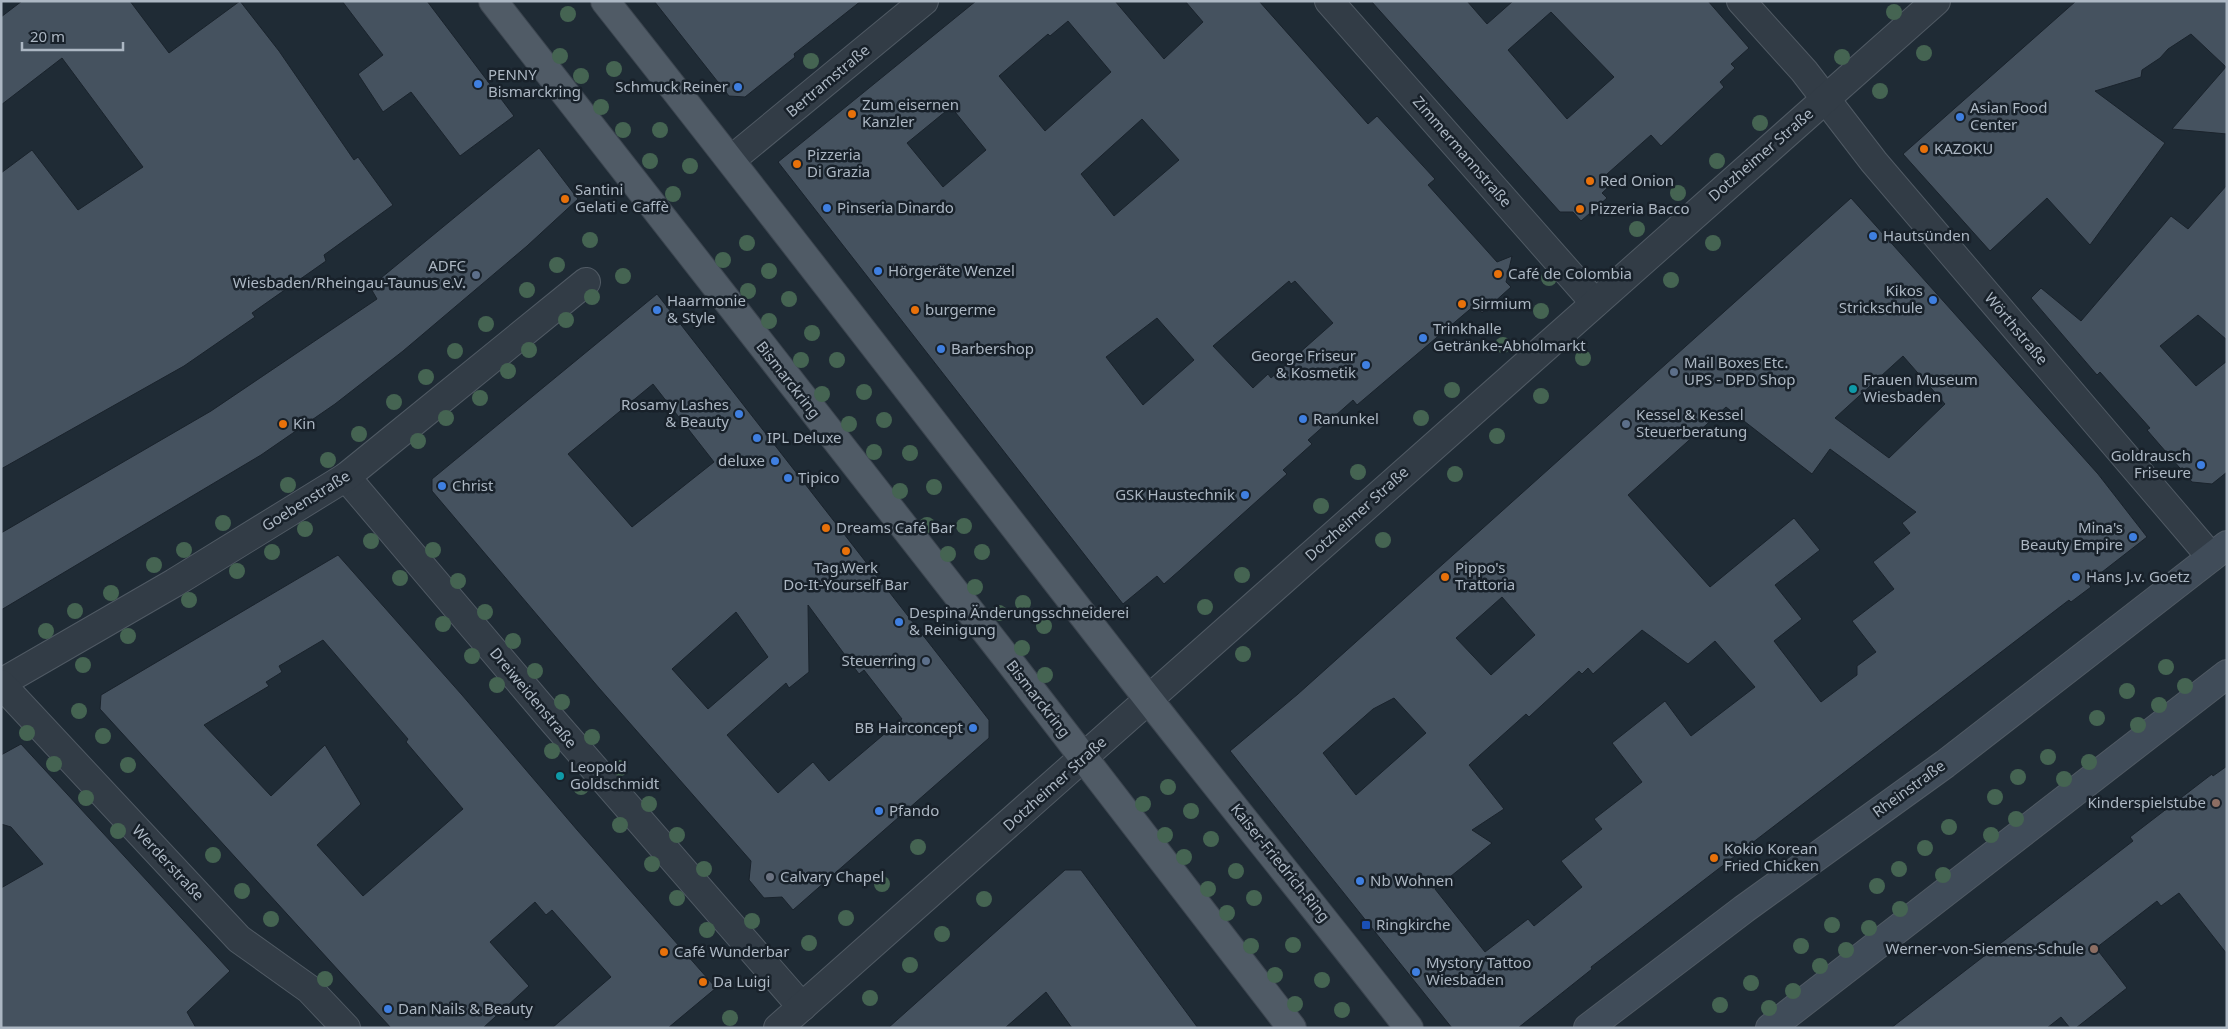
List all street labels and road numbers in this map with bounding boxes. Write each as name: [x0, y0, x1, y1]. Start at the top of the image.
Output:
street label: Bertramstraße: [781, 39, 873, 121]
street label: Zimmermannstraße: [1409, 92, 1517, 211]
street label: Dotzheimer Straße: [1704, 103, 1817, 205]
street label: Wörthstraße: [1981, 288, 2053, 369]
street label: Bismarckring: [752, 337, 825, 422]
street label: Dotzheimer Straße: [1300, 461, 1412, 565]
street label: Goebenstraße: [258, 465, 353, 535]
street label: Dreiweidenstraße: [486, 643, 582, 752]
street label: Bismarckring: [1002, 656, 1075, 741]
street label: Dotzheimer Straße: [998, 731, 1110, 835]
street label: Rheinstraße: [1868, 755, 1949, 821]
street label: Kaiser-Friedrich-Ring: [1227, 799, 1335, 926]
street label: Werderstraße: [128, 820, 209, 905]

